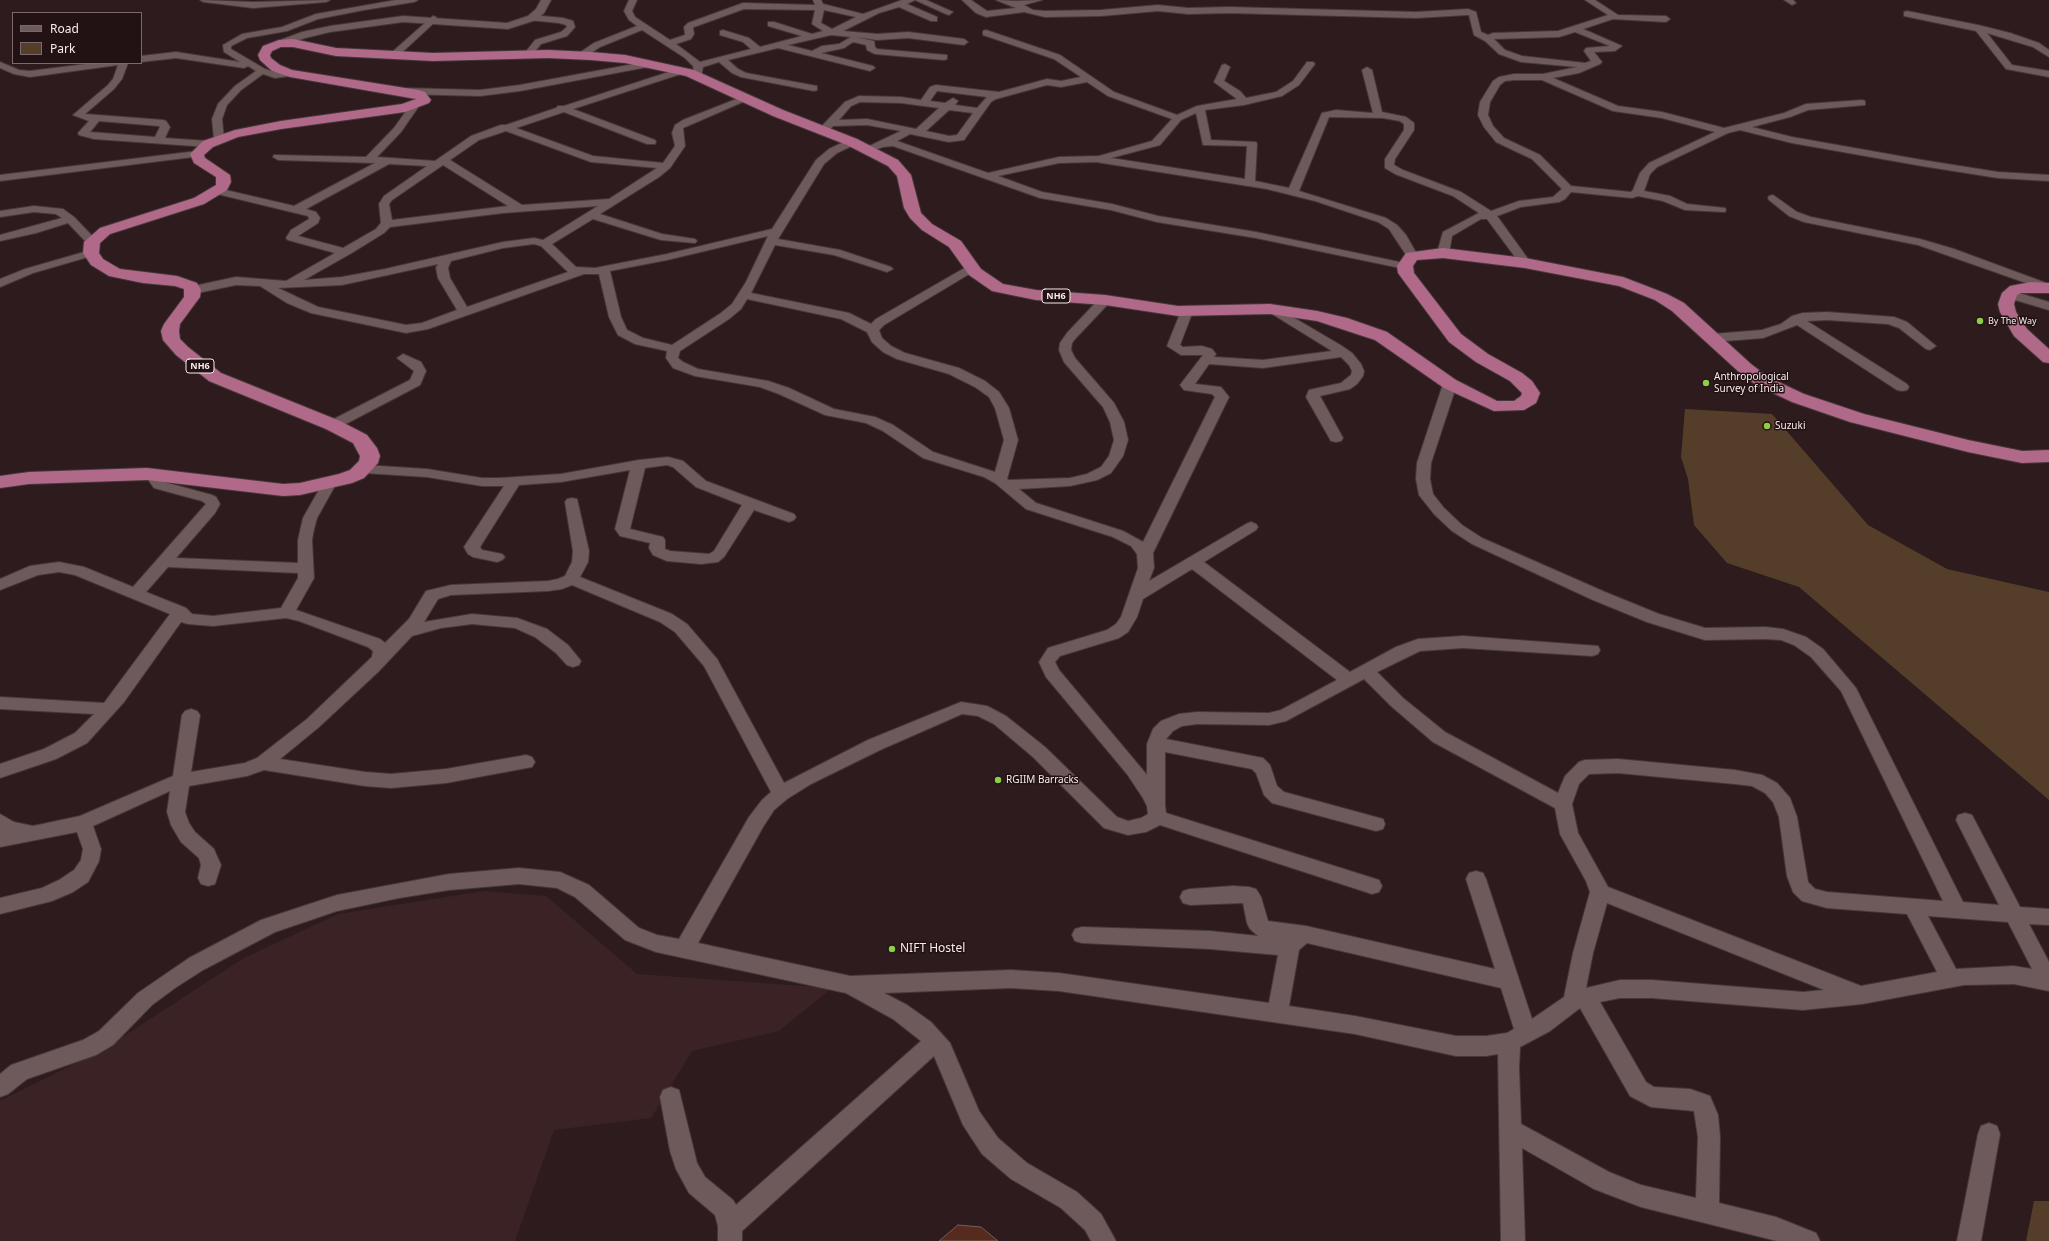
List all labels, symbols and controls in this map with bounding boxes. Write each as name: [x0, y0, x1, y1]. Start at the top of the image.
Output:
legend: [12, 12, 142, 64]
text: Road: [50, 20, 79, 37]
text: Park: [50, 40, 75, 57]
road number: NH6: [1042, 289, 1070, 303]
marker: By The Way: [1975, 316, 1985, 326]
place label: By The Way: [1988, 316, 2037, 326]
road number: NH6: [186, 359, 214, 373]
place label: Anthropological Survey of India: [1714, 371, 1789, 394]
marker: Anthropological Survey of India: [1701, 378, 1711, 388]
place label: Suzuki: [1775, 420, 1805, 432]
marker: Suzuki: [1762, 421, 1772, 431]
place label: RGIIM Barracks: [1006, 774, 1079, 786]
marker: RGIIM Barracks: [993, 775, 1003, 785]
place label: NIFT Hostel: [900, 942, 965, 956]
marker: NIFT Hostel: [887, 944, 897, 954]

